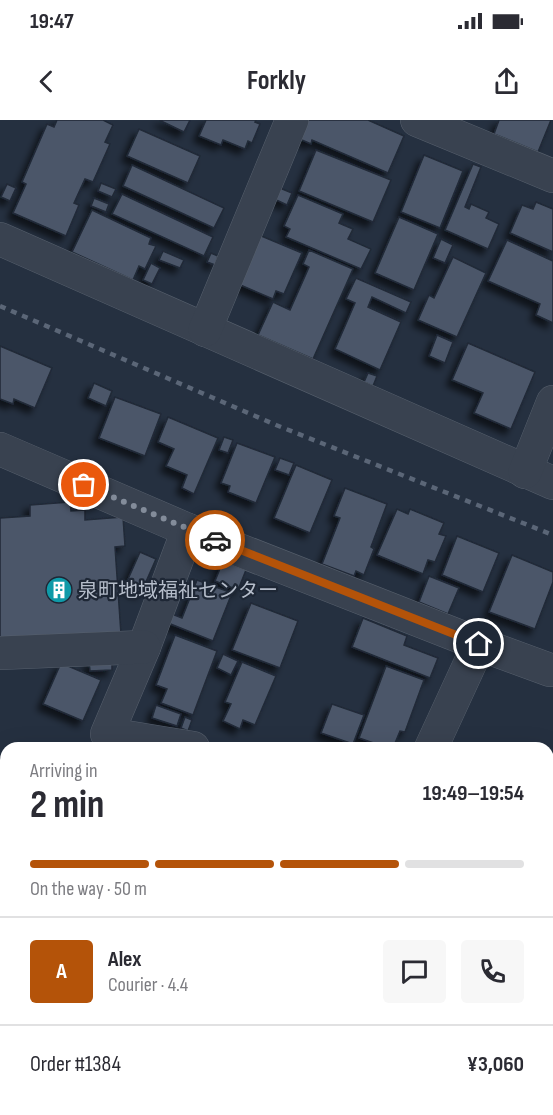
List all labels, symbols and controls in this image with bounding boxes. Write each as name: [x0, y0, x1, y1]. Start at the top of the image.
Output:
text: 19:47: [30, 8, 74, 35]
icon: back: [30, 65, 63, 98]
text: Forkly: [247, 65, 306, 97]
icon: share: [490, 65, 523, 98]
pin: [58, 459, 109, 510]
icon: bag: [67, 468, 100, 501]
courier: [185, 510, 245, 570]
icon: car: [199, 524, 232, 557]
building icon: 泉町地域福祉センター: [44, 575, 74, 605]
place label: 泉町地域福祉センター: [78, 579, 278, 603]
pin: [453, 618, 504, 669]
icon: home: [462, 627, 495, 660]
text: Arriving in: [30, 759, 98, 783]
text: 19:49–19:54: [423, 780, 524, 807]
text: 2 min: [30, 782, 104, 829]
text: On the way · 50 m: [30, 877, 147, 901]
button: chat: [383, 940, 446, 1003]
button: phone: [461, 940, 524, 1003]
text: Alex: [108, 946, 141, 973]
text: A: [56, 958, 67, 985]
text: Courier · 4.4: [108, 973, 188, 997]
text: Order #1384: [30, 1051, 121, 1078]
text: ¥3,060: [467, 1051, 524, 1078]

